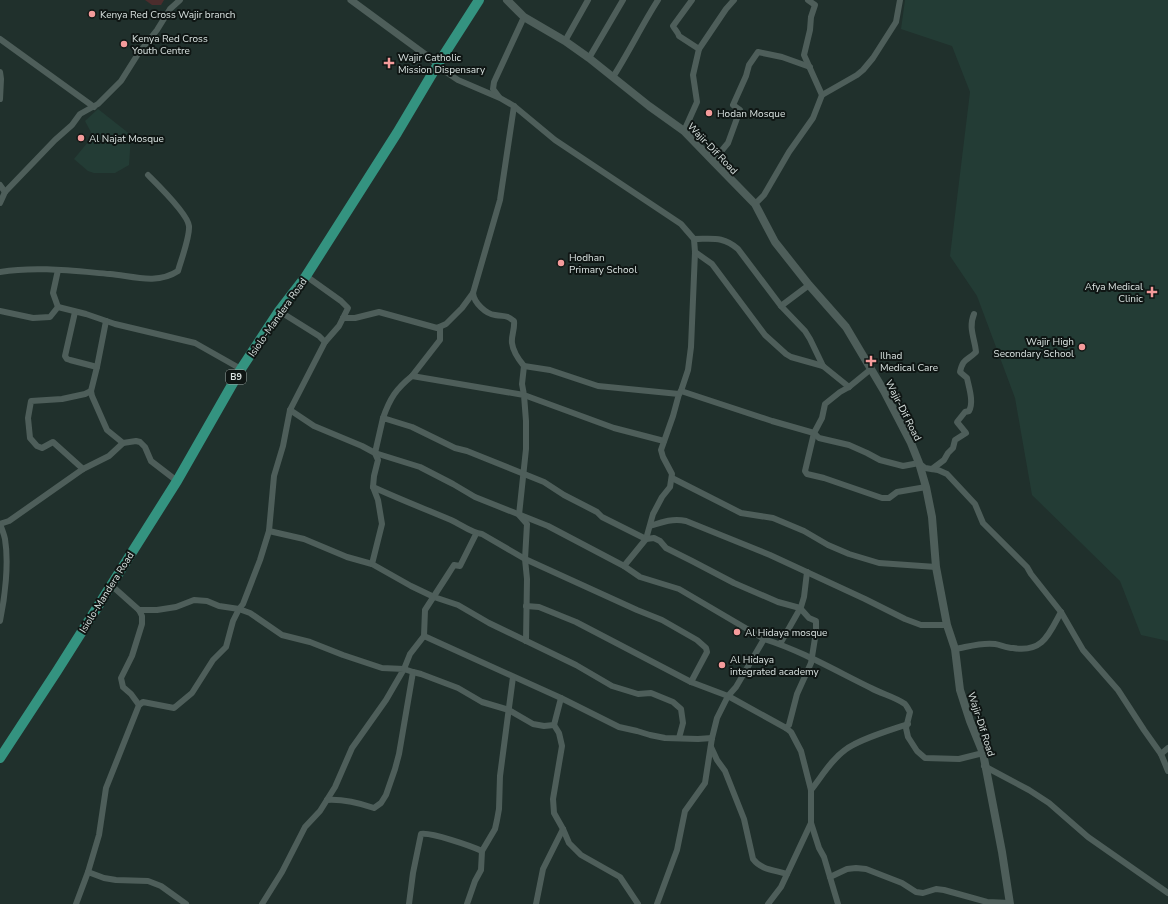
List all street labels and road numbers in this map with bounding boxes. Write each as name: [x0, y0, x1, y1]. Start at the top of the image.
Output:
street label: Wajir-Dif Road: [684, 120, 741, 178]
street label: Isiolo-Mandera Road: [245, 275, 310, 360]
road number: B9: [226, 370, 246, 384]
street label: Wajir-Dif Road: [882, 377, 925, 444]
street label: Isiolo-Mandera Road: [76, 549, 138, 636]
street label: Wajir-Dif Road: [964, 690, 998, 758]

